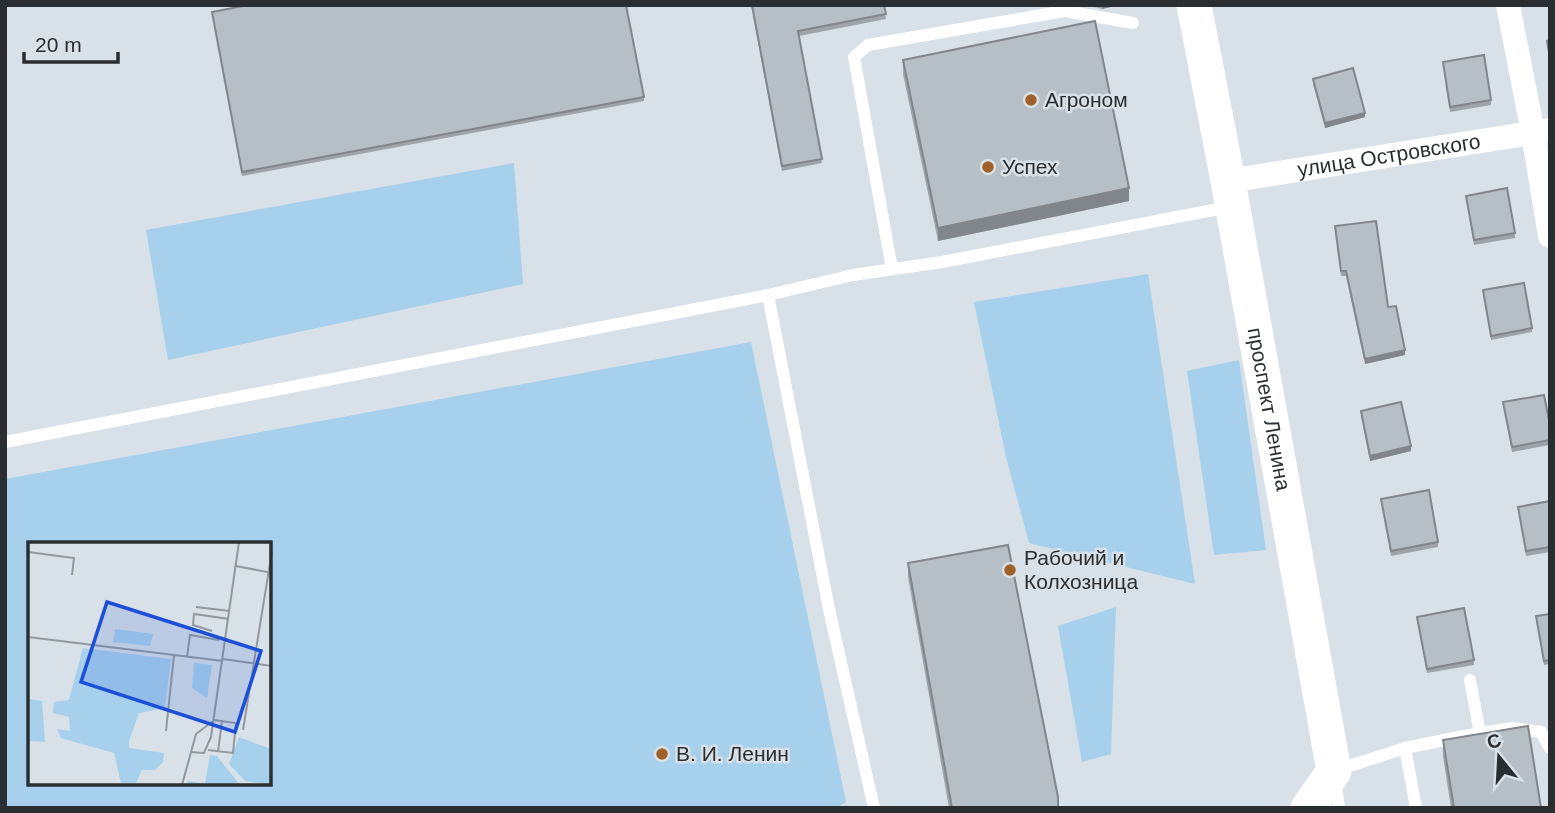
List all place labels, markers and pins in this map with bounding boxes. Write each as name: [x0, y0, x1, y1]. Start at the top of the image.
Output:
place label: Агроном: [1045, 88, 1128, 111]
marker: Агроном: [1023, 92, 1039, 108]
place label: Успех: [1002, 155, 1058, 178]
marker: Успех: [980, 159, 996, 175]
place label: Рабочий и Колхозница: [1024, 546, 1138, 593]
marker: Рабочий и Колхозница: [1002, 562, 1018, 578]
place label: В. И. Ленин: [676, 742, 789, 765]
marker: В. И. Ленин: [654, 746, 670, 762]

